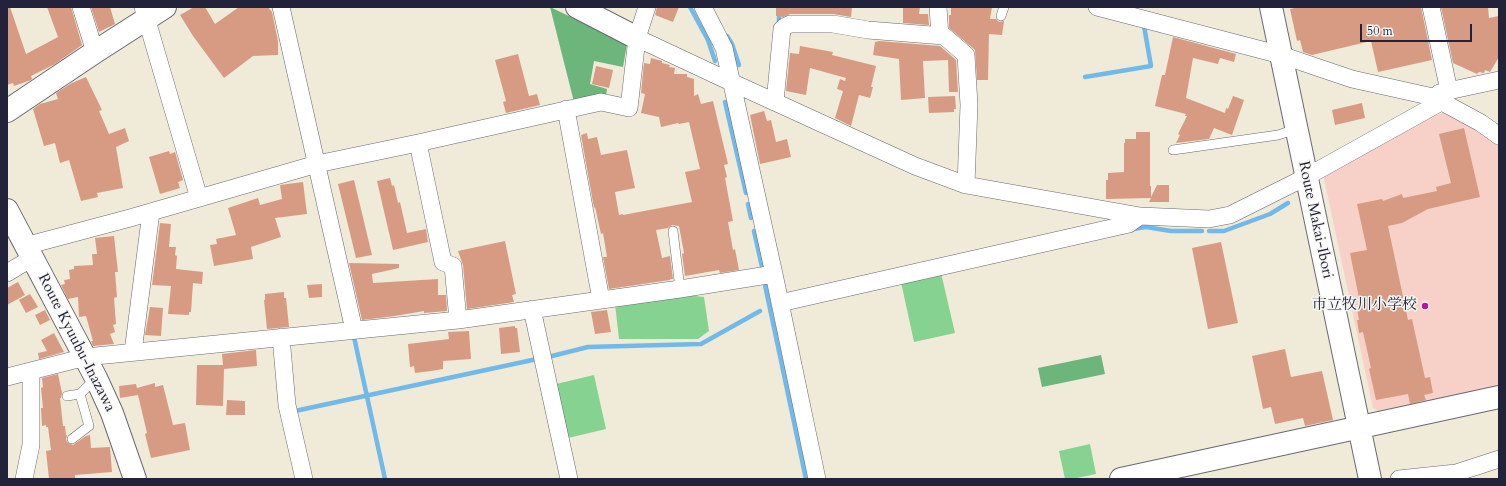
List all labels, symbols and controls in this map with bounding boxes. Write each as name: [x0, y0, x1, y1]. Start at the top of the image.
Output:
scale bar: [1362, 16, 1474, 42]
text: 50 m: [1367, 23, 1393, 39]
street label: Route Makai-Ibori: [1294, 160, 1336, 280]
street label: Route Kyuubu-Inazawa: [33, 271, 119, 415]
place label: 市立牧川小学校: [1312, 297, 1417, 315]
marker: 市立牧川小学校: [1420, 301, 1430, 311]

